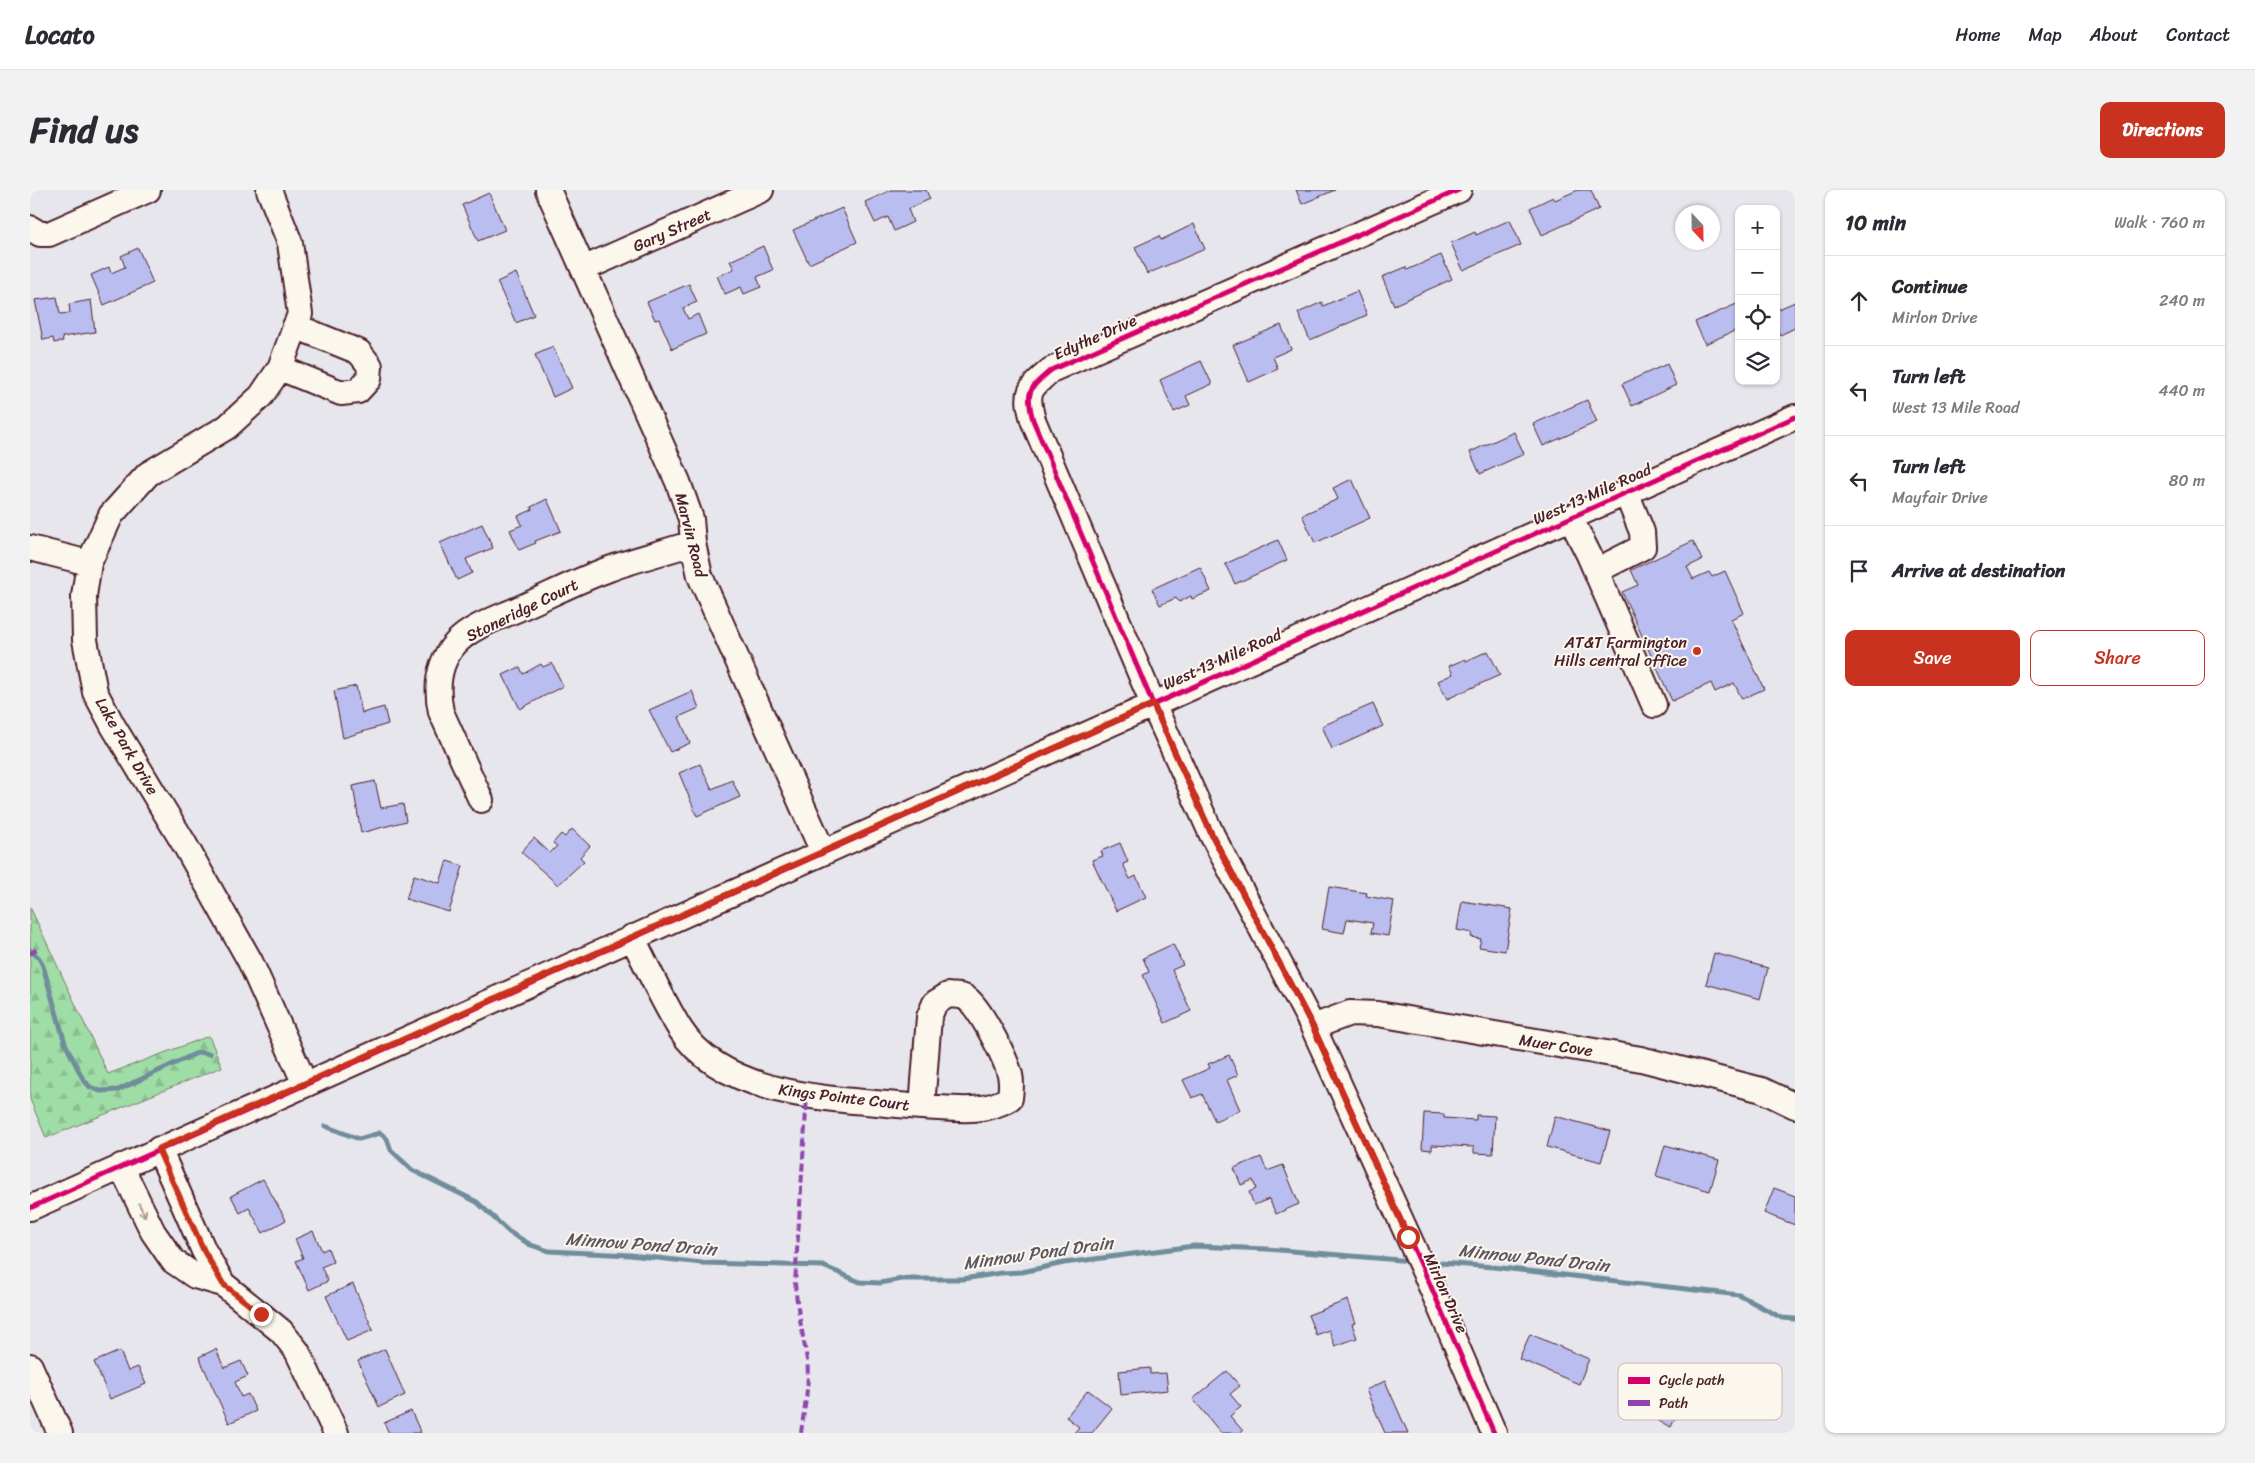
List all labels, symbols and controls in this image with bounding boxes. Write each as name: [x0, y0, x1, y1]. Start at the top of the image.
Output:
text: Locato: [25, 14, 95, 56]
text: Home: [1956, 19, 2001, 51]
text: Map: [2029, 19, 2062, 51]
text: About: [2090, 19, 2138, 51]
text: Contact: [2166, 19, 2230, 51]
text: Find us: [30, 99, 138, 161]
button: Directions: [2100, 102, 2225, 158]
street label: Gary Street: [628, 200, 716, 260]
text: 10 min: [1845, 204, 1906, 242]
north arrow: [1675, 205, 1720, 250]
map controls: [1735, 205, 1780, 385]
button: +: [1735, 205, 1780, 250]
text: Walk · 760 m: [2114, 208, 2205, 237]
button: −: [1735, 250, 1780, 295]
text: Continue: [1892, 270, 1968, 303]
text: 240 m: [2159, 286, 2205, 315]
icon: ahead: [1845, 287, 1873, 315]
button: locate: [1735, 295, 1780, 340]
text: Mirlon Drive: [1892, 303, 1978, 332]
street label: Edythe Drive: [1049, 306, 1142, 368]
button: layers: [1735, 340, 1780, 385]
text: Turn left: [1892, 360, 1965, 393]
text: 440 m: [2158, 376, 2205, 405]
icon: left: [1845, 377, 1873, 405]
text: West 13 Mile Road: [1892, 393, 2019, 422]
text: Turn left: [1892, 450, 1965, 483]
street label: West 13 Mile Road: [1528, 454, 1658, 533]
text: 80 m: [2169, 466, 2205, 495]
icon: left: [1845, 467, 1873, 495]
text: Mayfair Drive: [1892, 483, 1988, 512]
street label: Marvin Road: [666, 490, 716, 582]
text: Arrive at destination: [1892, 554, 2065, 587]
icon: arrive: [1845, 557, 1873, 585]
street label: Stoneridge Court: [461, 570, 583, 650]
street label: West 13 Mile Road: [1158, 619, 1288, 698]
place label: AT&T Farmington Hills central office: [1554, 628, 1687, 675]
button: Save: [1845, 630, 2020, 686]
button: Share: [2030, 630, 2205, 686]
marker: AT&T Farmington Hills central office: [1691, 645, 1703, 657]
street label: Lake Park Drive: [87, 691, 167, 801]
street label: Muer Cove: [1517, 1025, 1595, 1065]
street label: Kings Pointe Court: [777, 1075, 911, 1119]
one-way arrow: [137, 1203, 147, 1218]
water label: Minnow Pond Drain: [565, 1223, 720, 1265]
water label: Minnow Pond Drain: [961, 1226, 1117, 1279]
route start: [1397, 1226, 1420, 1249]
water label: Minnow Pond Drain: [1457, 1234, 1613, 1282]
street label: Mirlon Drive: [1415, 1248, 1477, 1338]
route end: [250, 1303, 273, 1326]
legend: [1618, 1363, 1782, 1420]
text: Cycle path: [1659, 1368, 1725, 1393]
text: Path: [1659, 1391, 1688, 1416]

